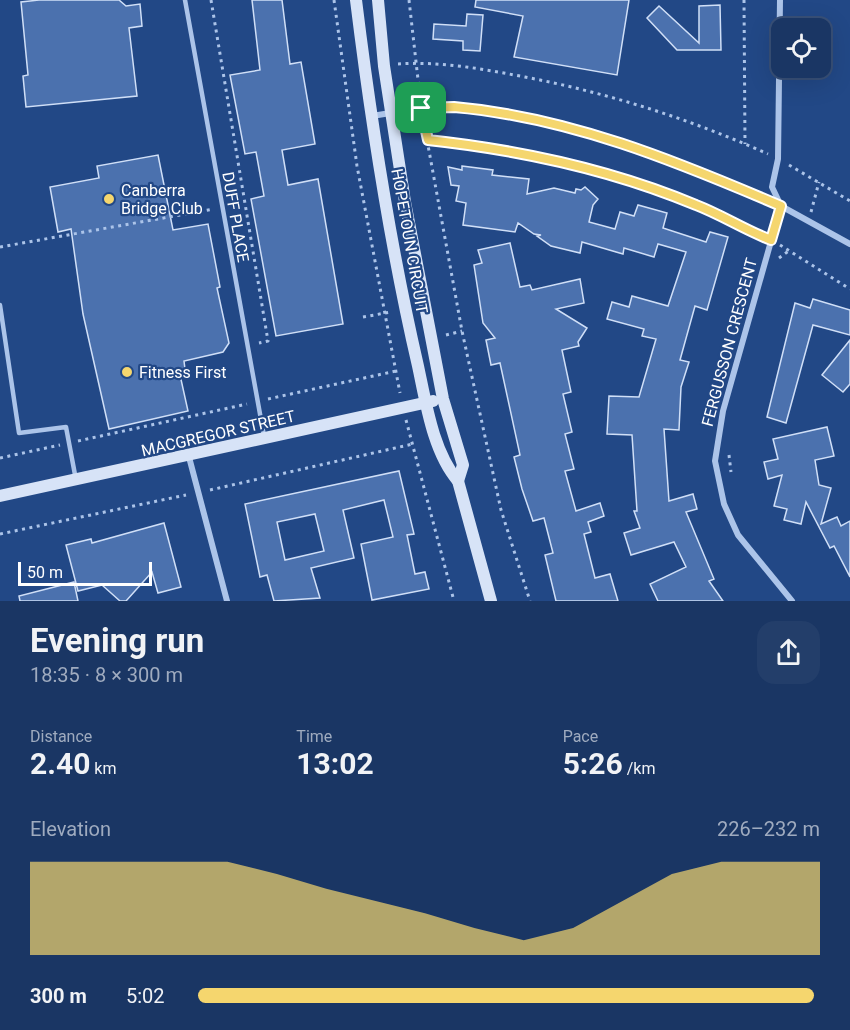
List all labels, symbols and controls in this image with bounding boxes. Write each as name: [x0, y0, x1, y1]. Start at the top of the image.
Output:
map controls: [771, 18, 831, 78]
button: locate: [771, 18, 831, 78]
pin: [395, 82, 446, 133]
icon: arrive: [404, 91, 437, 124]
street label: HOPETOUN CIRCUIT: [387, 167, 432, 316]
street label: DUFF PLACE: [218, 171, 253, 264]
place label: Canberra Bridge Club: [121, 181, 203, 218]
marker: Canberra Bridge Club: [102, 192, 116, 206]
street label: FERGUSSON CRESCENT: [698, 255, 761, 428]
place label: Fitness First: [139, 363, 226, 382]
marker: Fitness First: [120, 365, 134, 379]
street label: MACGREGOR STREET: [139, 406, 297, 460]
scale bar: [18, 559, 152, 586]
text: 50 m: [27, 563, 63, 582]
text: Evening run: [30, 621, 204, 660]
button: share: [757, 621, 820, 684]
text: 18:35 · 8 × 300 m: [30, 663, 183, 687]
text: Distance: [30, 727, 92, 746]
text: Time: [296, 727, 332, 746]
text: Pace: [563, 727, 598, 746]
text: 2.40: [30, 746, 90, 781]
text: 13:02: [296, 746, 374, 781]
text: 5:26: [563, 746, 623, 781]
text: km: [90, 759, 116, 778]
text: /km: [623, 759, 655, 778]
text: Elevation: [30, 817, 111, 841]
text: 226–232 m: [717, 817, 820, 841]
text: 300 m: [30, 984, 87, 1008]
text: 5:02: [126, 984, 165, 1008]

